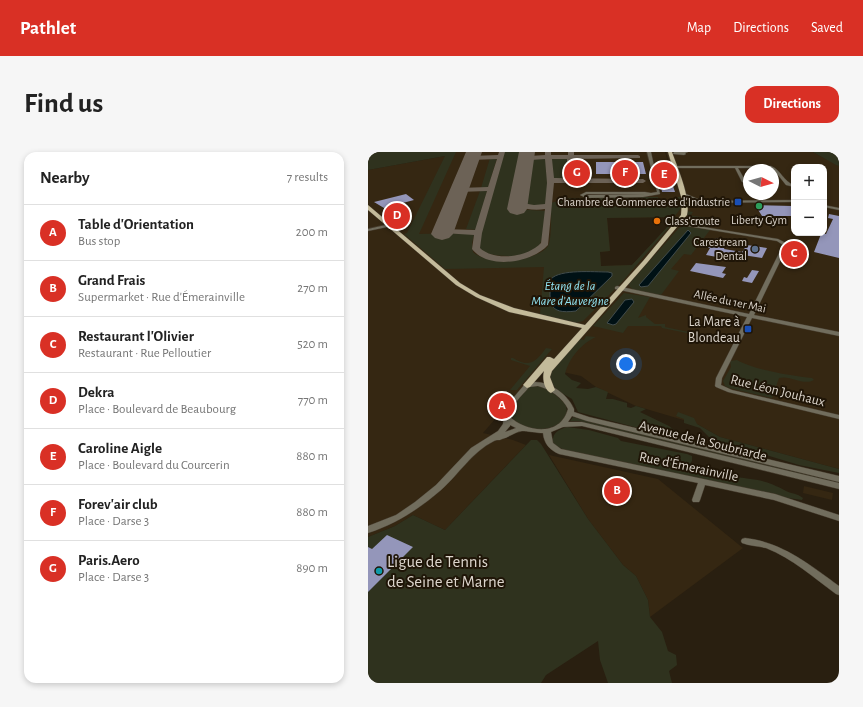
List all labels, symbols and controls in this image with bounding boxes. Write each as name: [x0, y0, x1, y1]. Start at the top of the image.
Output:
text: Pathlet: [20, 19, 76, 38]
text: Map: [687, 21, 711, 35]
text: Directions: [733, 21, 789, 35]
text: Saved: [811, 21, 843, 35]
button: Directions: [745, 86, 839, 123]
text: Find us: [24, 90, 103, 118]
pin: G: [564, 158, 590, 188]
pin: F: [612, 158, 638, 188]
pin: E: [651, 160, 677, 190]
north arrow: [743, 164, 779, 200]
map controls: [791, 164, 827, 236]
button: +: [791, 164, 827, 200]
text: Nearby: [40, 169, 90, 186]
text: 7 results: [287, 171, 328, 184]
place label: Chambre de Commerce et d'Industrie: [557, 196, 730, 208]
marker: Chambre de Commerce et d'Industrie: [733, 197, 743, 207]
button: −: [791, 200, 827, 236]
pin: D: [384, 201, 410, 231]
marker: Liberty Gym: [754, 201, 764, 211]
place label: Liberty Gym: [731, 214, 787, 227]
place label: Class'croute: [665, 215, 720, 227]
marker: Class'croute: [652, 216, 662, 226]
text: Table d'Orientation: [78, 217, 194, 232]
text: A: [49, 226, 57, 239]
text: 200 m: [296, 226, 328, 239]
text: Bus stop: [78, 235, 120, 248]
place label: Carestream Dental: [693, 236, 747, 262]
pin: C: [781, 239, 807, 269]
marker: Carestream Dental: [750, 244, 760, 254]
text: Grand Frais: [78, 273, 145, 288]
water label: Étang de la Mare d’Auvergne: [531, 279, 609, 308]
text: B: [49, 282, 57, 295]
text: 270 m: [297, 282, 328, 295]
street label: Allée du 1er Mai: [693, 287, 767, 315]
text: Supermarket · Rue d'Émerainville: [78, 291, 245, 304]
place label: La Mare à Blondeau: [688, 315, 741, 345]
marker: La Mare à Blondeau: [743, 324, 753, 334]
text: Restaurant l'Olivier: [78, 329, 194, 344]
text: C: [50, 338, 56, 351]
text: 520 m: [297, 338, 328, 351]
text: Restaurant · Rue Pelloutier: [78, 347, 211, 360]
your location: [616, 354, 636, 374]
street label: Rue Léon Jouhaux: [729, 372, 826, 409]
text: Dekra: [78, 385, 115, 400]
pin: A: [489, 391, 515, 421]
text: D: [49, 394, 57, 407]
text: 770 m: [298, 394, 328, 407]
text: Place · Boulevard de Beaubourg: [78, 403, 236, 416]
street label: Avenue de la Soubriarde: [637, 418, 768, 464]
text: Caroline Aigle: [78, 441, 162, 456]
street label: Rue d'Émerainville: [638, 447, 740, 484]
text: E: [50, 450, 56, 463]
text: 880 m: [296, 450, 328, 463]
text: Place · Boulevard du Courcerin: [78, 459, 230, 472]
pin: B: [604, 476, 630, 506]
text: Forev'air club: [78, 497, 158, 512]
text: F: [50, 506, 56, 519]
text: 880 m: [296, 506, 328, 519]
text: Place · Darse 3: [78, 515, 149, 528]
text: Paris.Aero: [78, 553, 140, 568]
place label: Ligue de Tennis de Seine et Marne: [387, 553, 505, 590]
text: G: [49, 562, 57, 575]
text: 890 m: [296, 562, 328, 575]
marker: Ligue de Tennis de Seine et Marne: [374, 566, 384, 576]
text: Place · Darse 3: [78, 571, 149, 584]

